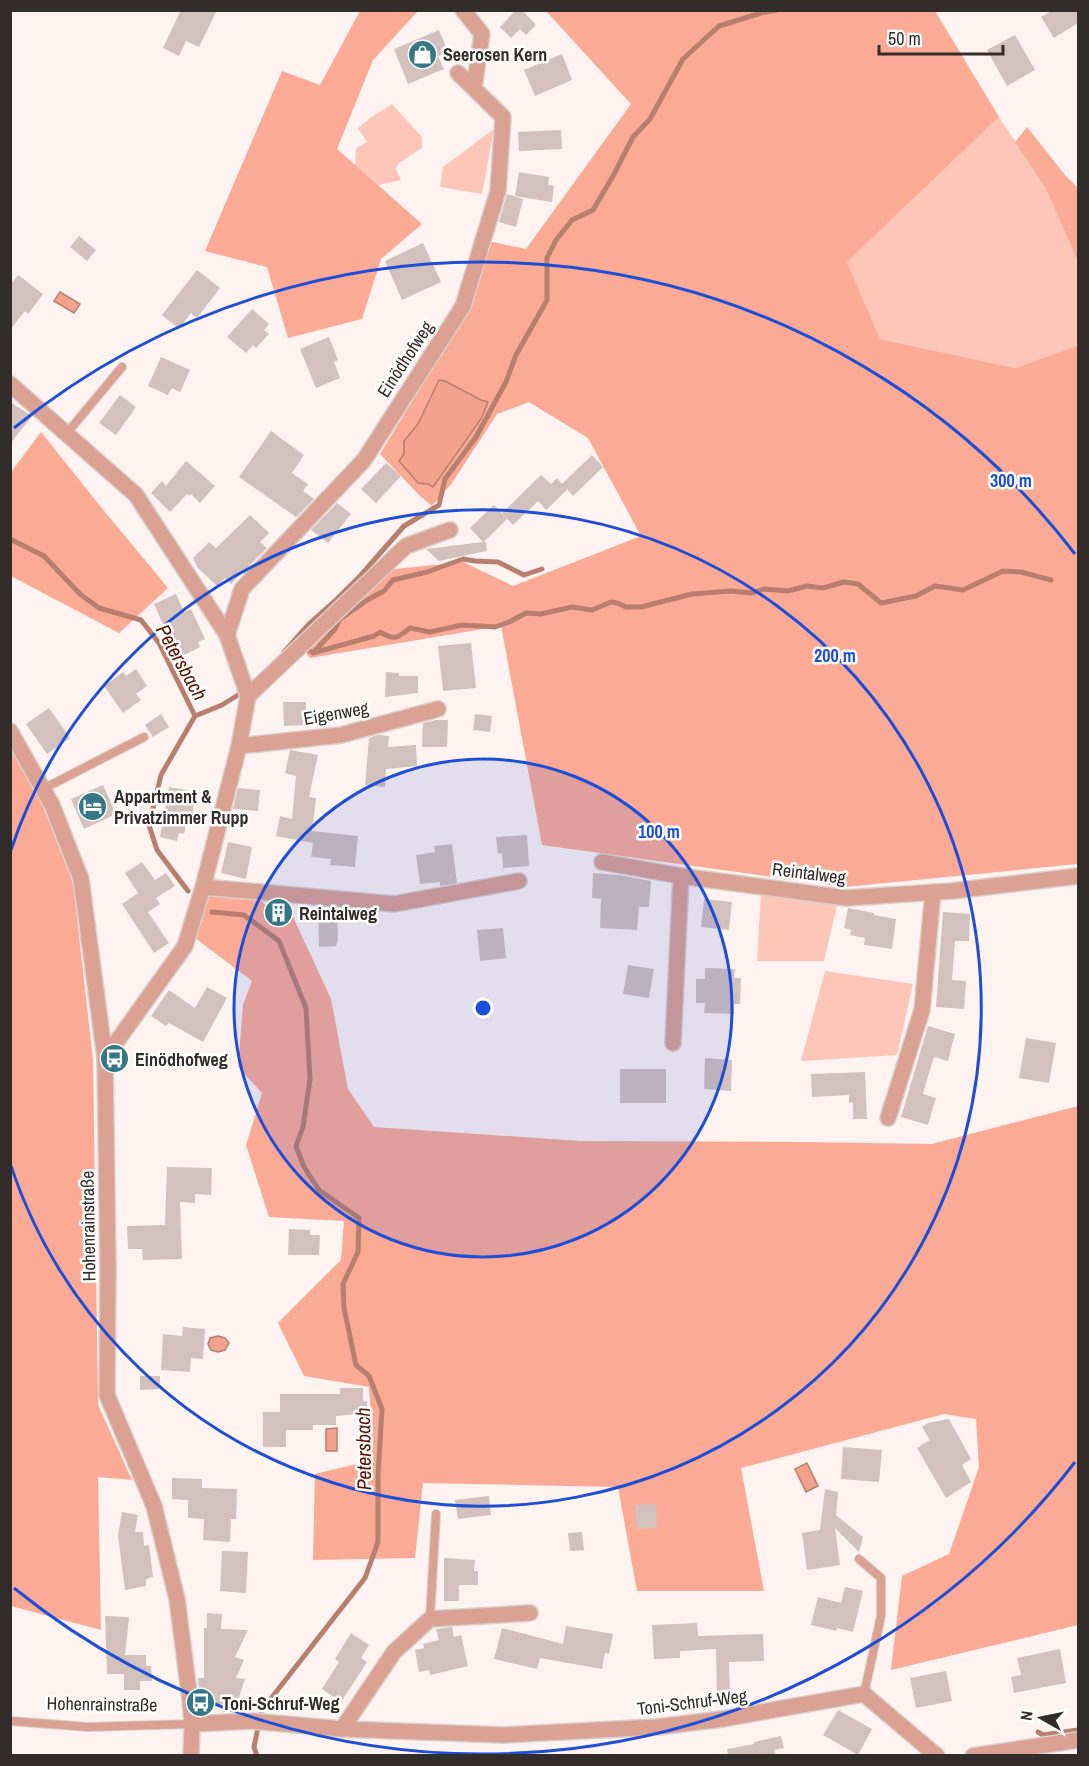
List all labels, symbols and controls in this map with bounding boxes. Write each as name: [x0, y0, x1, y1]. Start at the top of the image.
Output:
scale bar: [879, 18, 1004, 56]
text: 50 m: [888, 26, 921, 51]
shop icon: Seerosen Kern: [406, 38, 438, 70]
place label: Seerosen Kern: [443, 42, 547, 67]
street label: Einödhofweg: [371, 315, 439, 402]
text: 300 m: [990, 468, 1032, 493]
water label: Petersbach: [150, 619, 214, 705]
text: 200 m: [814, 643, 856, 668]
street label: Eigenweg: [302, 695, 371, 731]
place label: Appartment & Privatzimmer Rupp: [114, 784, 249, 830]
hotel icon: Appartment & Privatzimmer Rupp: [77, 790, 109, 822]
text: 100 m: [638, 819, 680, 844]
street label: Reintalweg: [771, 856, 848, 890]
building icon: Reintalweg: [262, 897, 294, 929]
place label: Reintalweg: [299, 901, 377, 926]
centre of rings: [473, 998, 493, 1018]
bus stop icon: Einödhofweg: [98, 1043, 130, 1075]
place label: Einödhofweg: [135, 1047, 228, 1072]
street label: Hohenrainstraße: [75, 1170, 101, 1282]
water label: Petersbach: [349, 1407, 377, 1491]
street label: Toni-Schruf-Weg: [636, 1683, 749, 1721]
bus stop icon: Toni-Schruf-Weg: [185, 1687, 217, 1719]
north arrow: [1011, 1688, 1071, 1748]
street label: Hohenrainstraße: [46, 1691, 158, 1717]
place label: Toni-Schruf-Weg: [222, 1691, 340, 1716]
text: N: [1015, 1709, 1038, 1722]

